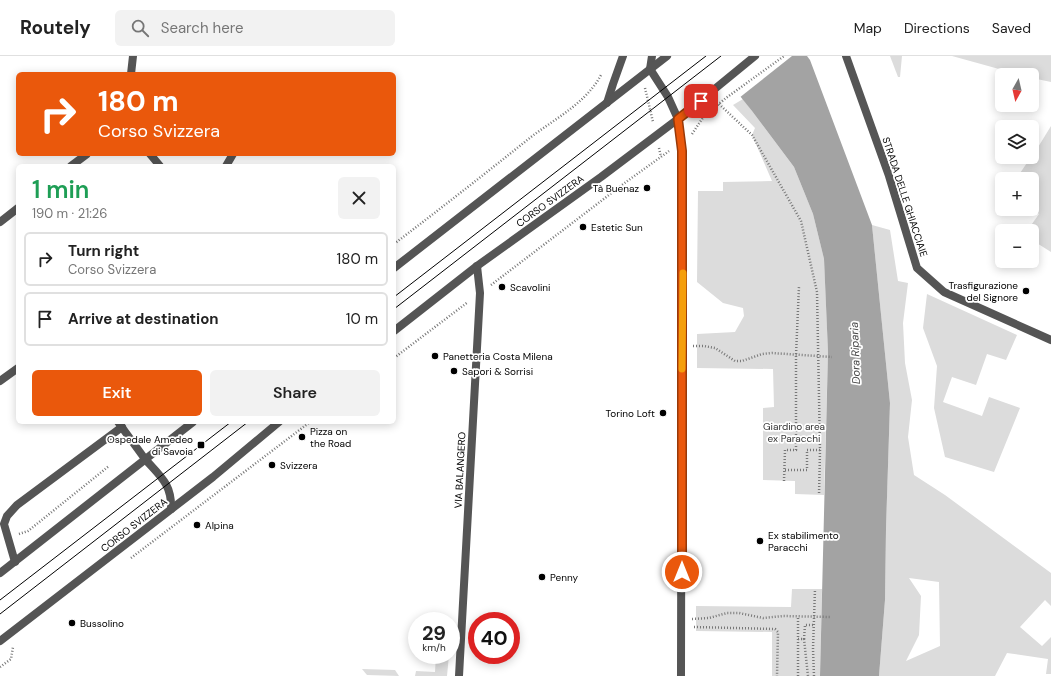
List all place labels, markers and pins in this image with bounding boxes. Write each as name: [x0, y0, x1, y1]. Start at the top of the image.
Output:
pin: [684, 84, 718, 118]
place label: Tà Buenaz: [593, 182, 639, 195]
marker: Tà Buenaz: [642, 183, 652, 193]
place label: Estetic Sun: [591, 221, 643, 234]
marker: Estetic Sun: [578, 222, 588, 232]
place label: Trasfigurazione del Signore: [948, 279, 1018, 304]
place label: Scavolini: [510, 281, 551, 294]
marker: Scavolini: [497, 282, 507, 292]
marker: Trasfigurazione del Signore: [1021, 286, 1031, 296]
place label: Panetteria Costa Milena: [443, 350, 553, 363]
marker: Panetteria Costa Milena: [430, 351, 440, 361]
place label: Sapori & Sorrisi: [462, 365, 533, 378]
marker: Sapori & Sorrisi: [449, 366, 459, 376]
place label: Torino Loft: [606, 407, 655, 420]
marker: Torino Loft: [658, 408, 668, 418]
place label: Pizza on the Road: [310, 425, 351, 450]
marker: Pizza on the Road: [297, 432, 307, 442]
place label: Ospedale Amedeo di Savoia: [107, 433, 193, 458]
marker: Ospedale Amedeo di Savoia: [196, 440, 206, 450]
place label: Svizzera: [280, 459, 317, 472]
marker: Svizzera: [267, 460, 277, 470]
place label: Alpina: [205, 519, 234, 532]
marker: Alpina: [192, 520, 202, 530]
place label: Ex stabilimento Paracchi: [768, 529, 839, 554]
marker: Ex stabilimento Paracchi: [755, 536, 765, 546]
place label: Penny: [550, 571, 579, 584]
marker: Penny: [537, 572, 547, 582]
place label: Bussolino: [80, 617, 124, 630]
marker: Bussolino: [67, 618, 77, 628]

